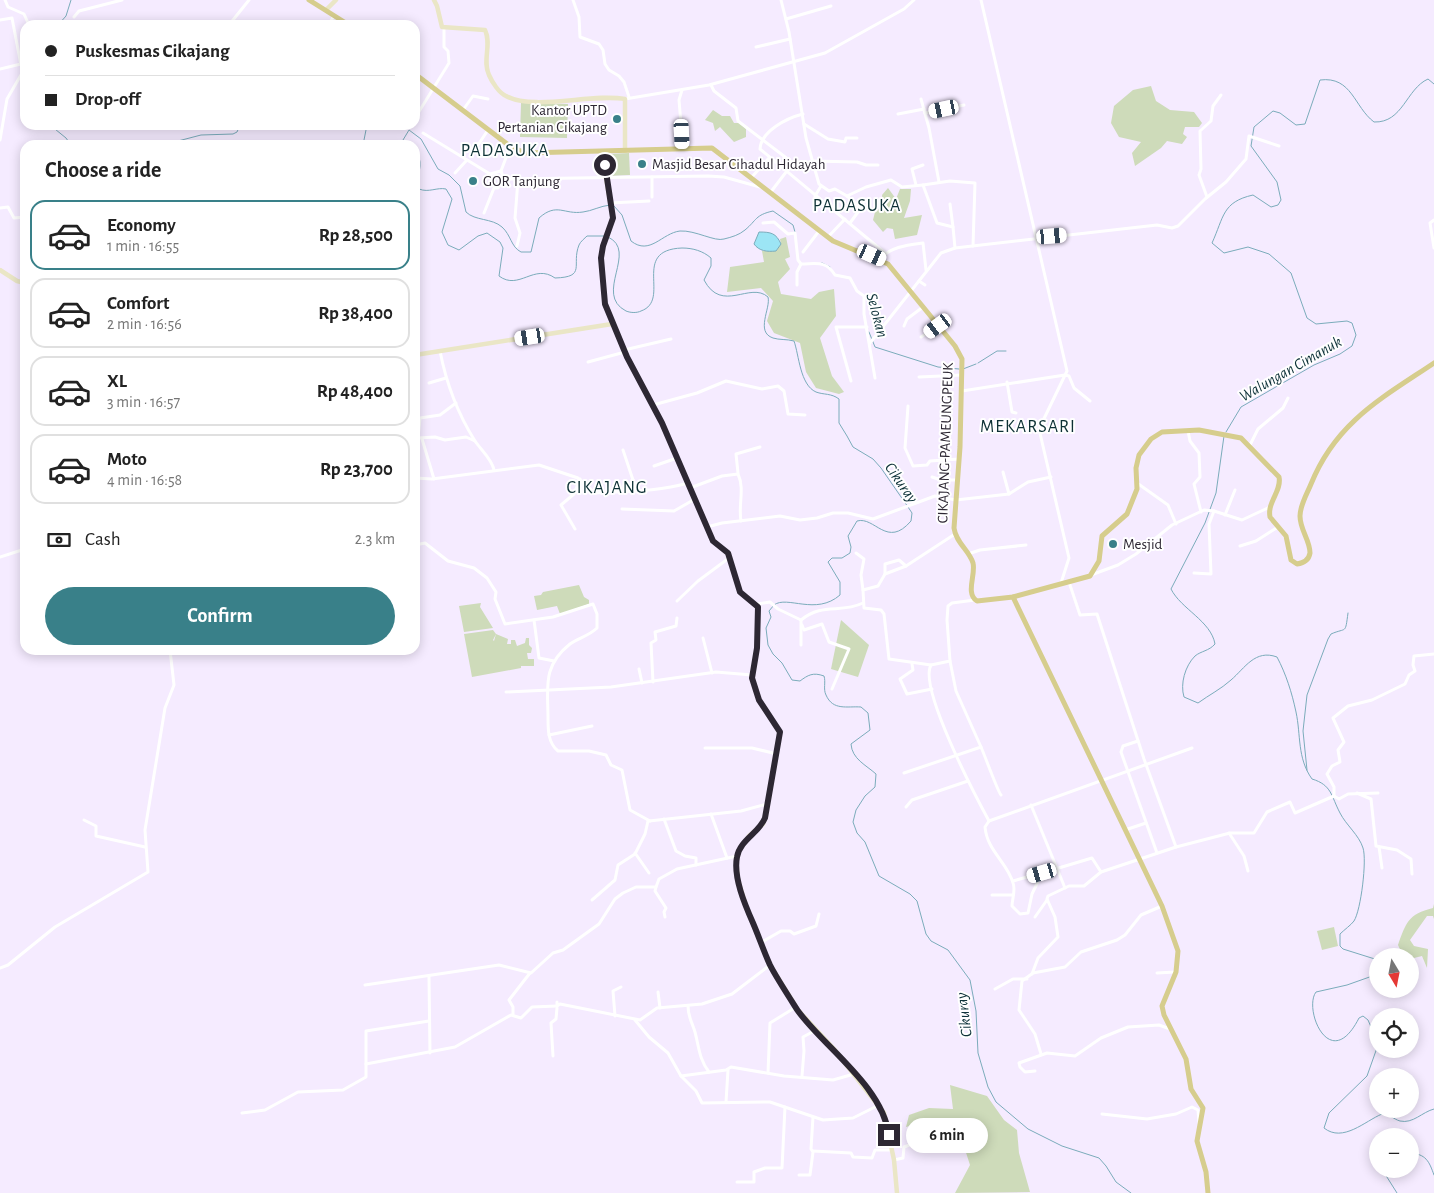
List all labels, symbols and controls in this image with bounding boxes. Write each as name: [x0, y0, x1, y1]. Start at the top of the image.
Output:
text: Puskesmas Cikajang: [75, 42, 230, 61]
text: Drop-off: [75, 90, 140, 109]
car: [927, 99, 960, 119]
place label: Kantor UPTD Pertanian Cikajang: [497, 103, 608, 135]
marker: Kantor UPTD Pertanian Cikajang: [611, 113, 623, 125]
car: [673, 119, 690, 149]
district label: PADASUKA: [461, 142, 549, 160]
route start: [594, 154, 616, 176]
place label: Masjid Besar Cihadul Hidayah: [652, 157, 826, 172]
marker: Masjid Besar Cihadul Hidayah: [636, 158, 648, 170]
text: Choose a ride: [45, 159, 161, 181]
place label: GOR Tanjung: [483, 174, 560, 189]
marker: GOR Tanjung: [467, 175, 479, 187]
district label: PADASUKA: [813, 197, 901, 215]
icon: car: [47, 213, 92, 258]
text: Economy: [107, 216, 176, 235]
text: Rp 28,500: [319, 226, 393, 245]
car: [1036, 227, 1067, 245]
text: 1 min · 16:55: [107, 238, 179, 254]
car: [855, 242, 888, 268]
icon: car: [47, 291, 92, 336]
water label: Selokan: [863, 291, 891, 339]
text: Comfort: [107, 294, 169, 313]
text: Rp 38,400: [318, 304, 393, 323]
car: [921, 311, 954, 341]
text: 2 min · 16:56: [107, 316, 182, 332]
car: [514, 327, 545, 347]
water label: Walungan Cimanuk: [1237, 333, 1344, 405]
street label: CIKAJANG-PAMEUNGPEUK: [935, 362, 956, 524]
icon: car: [47, 369, 92, 414]
text: XL: [107, 372, 127, 391]
text: Rp 48,400: [317, 382, 393, 401]
text: 3 min · 16:57: [107, 394, 180, 410]
district label: MEKARSARI: [980, 418, 1076, 436]
icon: car: [47, 447, 92, 492]
text: Moto: [107, 450, 147, 469]
text: Rp 23,700: [320, 460, 393, 479]
water label: Cikuray: [882, 460, 921, 506]
text: 4 min · 16:58: [107, 472, 182, 488]
district label: CIKAJANG: [566, 479, 648, 497]
icon: cash: [45, 526, 73, 554]
text: Cash: [85, 530, 121, 549]
text: 2.3 km: [355, 531, 395, 547]
place label: Mesjid: [1123, 537, 1163, 552]
marker: Mesjid: [1107, 538, 1119, 550]
button: Confirm: [45, 587, 395, 645]
car: [1025, 862, 1058, 884]
north arrow: [1369, 948, 1419, 998]
map controls: [1369, 948, 1419, 1178]
water label: Cikuray: [953, 991, 975, 1038]
button: locate: [1369, 1008, 1419, 1058]
button: +: [1369, 1068, 1419, 1118]
callout: 6 min: [906, 1118, 989, 1152]
route end: [878, 1124, 900, 1146]
text: 6 min: [929, 1127, 965, 1143]
button: −: [1369, 1128, 1419, 1178]

